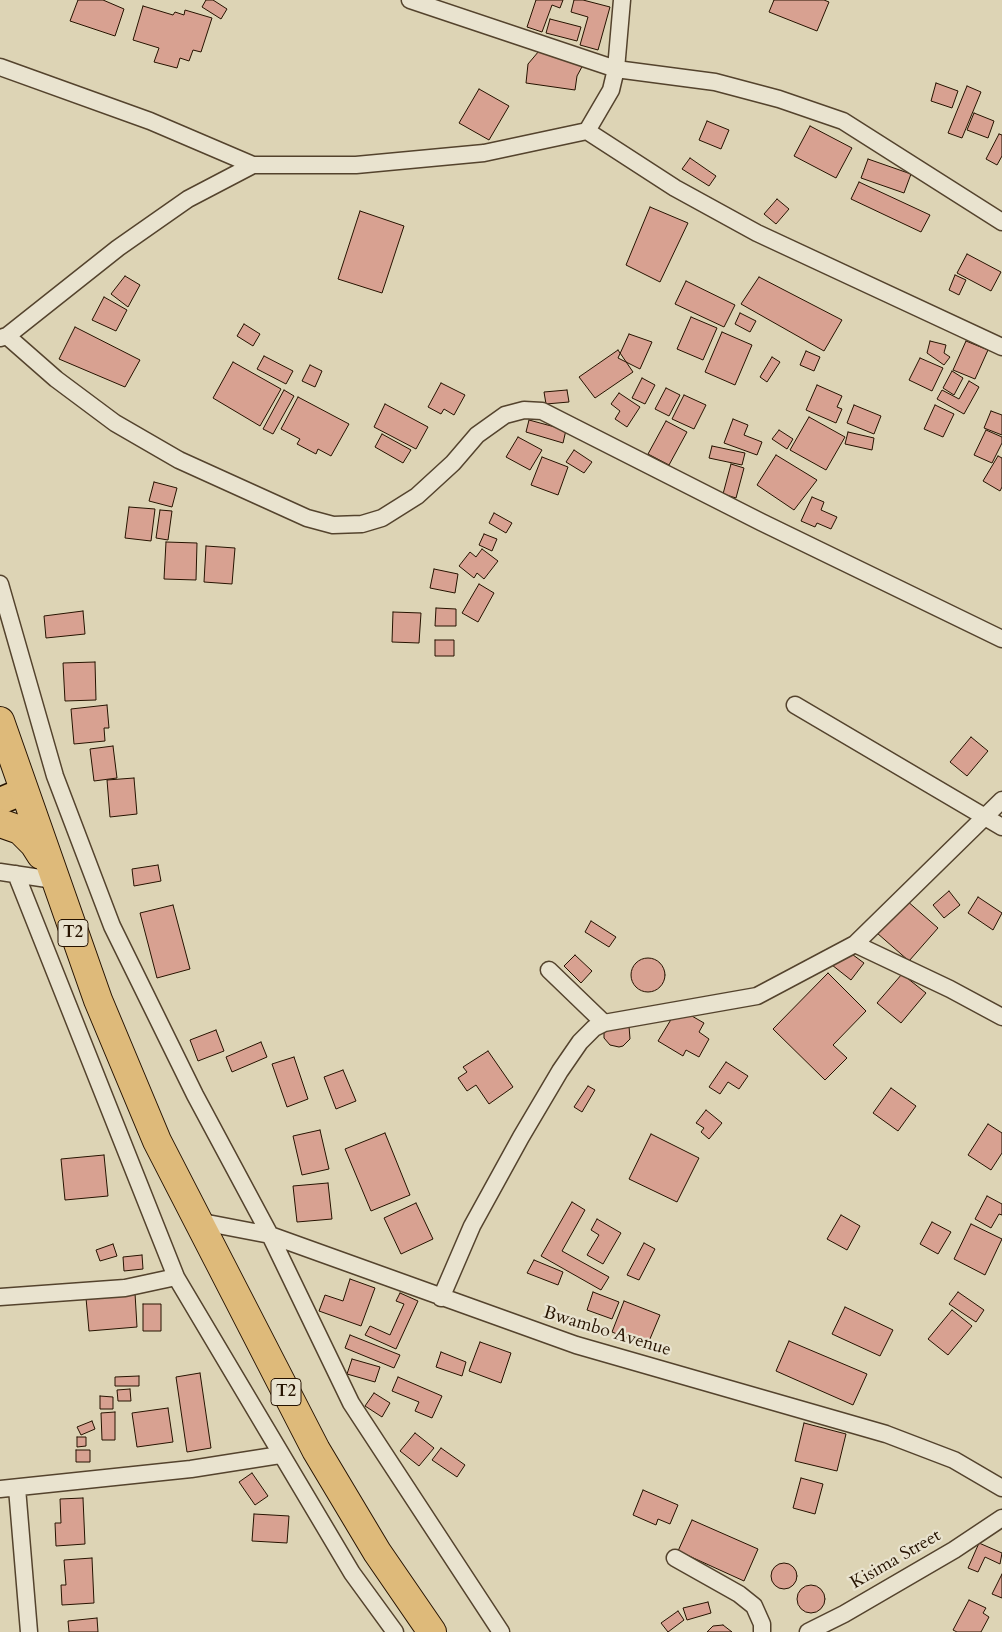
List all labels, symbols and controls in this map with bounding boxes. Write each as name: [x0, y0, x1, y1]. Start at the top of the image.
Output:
road number: T2: [58, 920, 88, 946]
street label: Bwambo Avenue: [541, 1302, 673, 1362]
road number: T2: [271, 1378, 301, 1405]
street label: Kisima Street: [847, 1525, 945, 1595]

